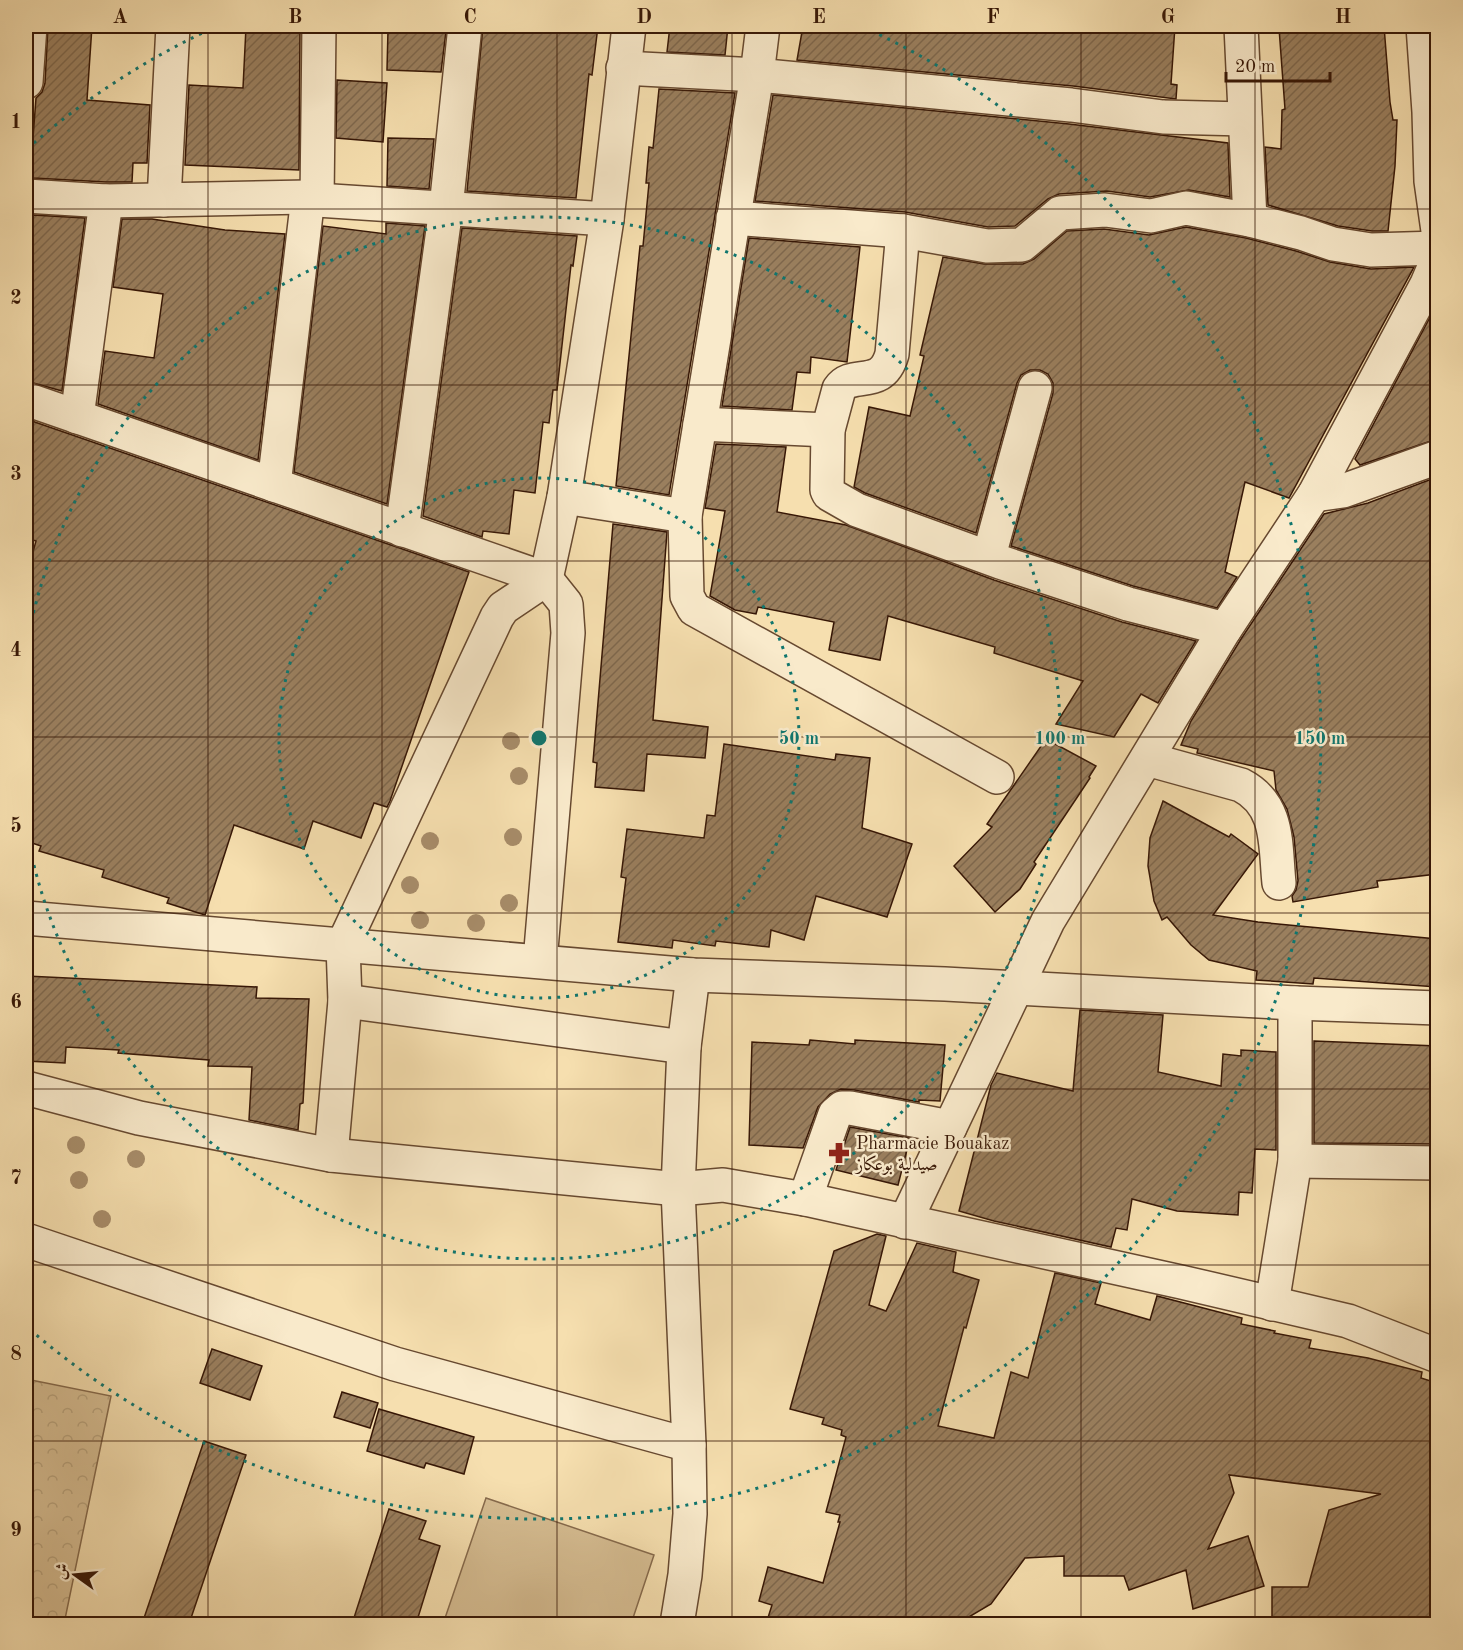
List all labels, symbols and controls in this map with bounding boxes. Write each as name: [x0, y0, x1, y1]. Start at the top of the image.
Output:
text: A: [112, 8, 128, 28]
text: B: [288, 8, 302, 28]
text: C: [463, 8, 477, 28]
text: D: [636, 8, 652, 28]
text: E: [812, 8, 826, 28]
text: F: [986, 8, 1000, 28]
text: G: [1161, 8, 1175, 28]
text: H: [1335, 8, 1351, 28]
scale bar: [1226, 45, 1330, 83]
text: 20 m: [1235, 58, 1275, 76]
text: 1: [10, 113, 22, 133]
text: 2: [10, 289, 22, 309]
text: 3: [10, 465, 22, 485]
text: 4: [10, 641, 22, 661]
centre of rings: [529, 728, 549, 748]
text: 50 m: [779, 730, 819, 748]
text: 100 m: [1035, 730, 1085, 748]
text: 150 m: [1295, 730, 1345, 748]
text: 5: [10, 816, 22, 837]
text: 6: [10, 993, 22, 1013]
place label: Pharmacie Bouakaz صيدلية بوعكاز: [854, 1135, 1010, 1175]
pharmacy icon: Pharmacie Bouakaz صيدلية بوعكاز: [827, 1141, 851, 1165]
text: 7: [10, 1169, 22, 1189]
text: 8: [10, 1345, 22, 1365]
text: 9: [10, 1521, 22, 1541]
north arrow: [45, 1545, 105, 1605]
text: ش: [53, 1562, 72, 1581]

